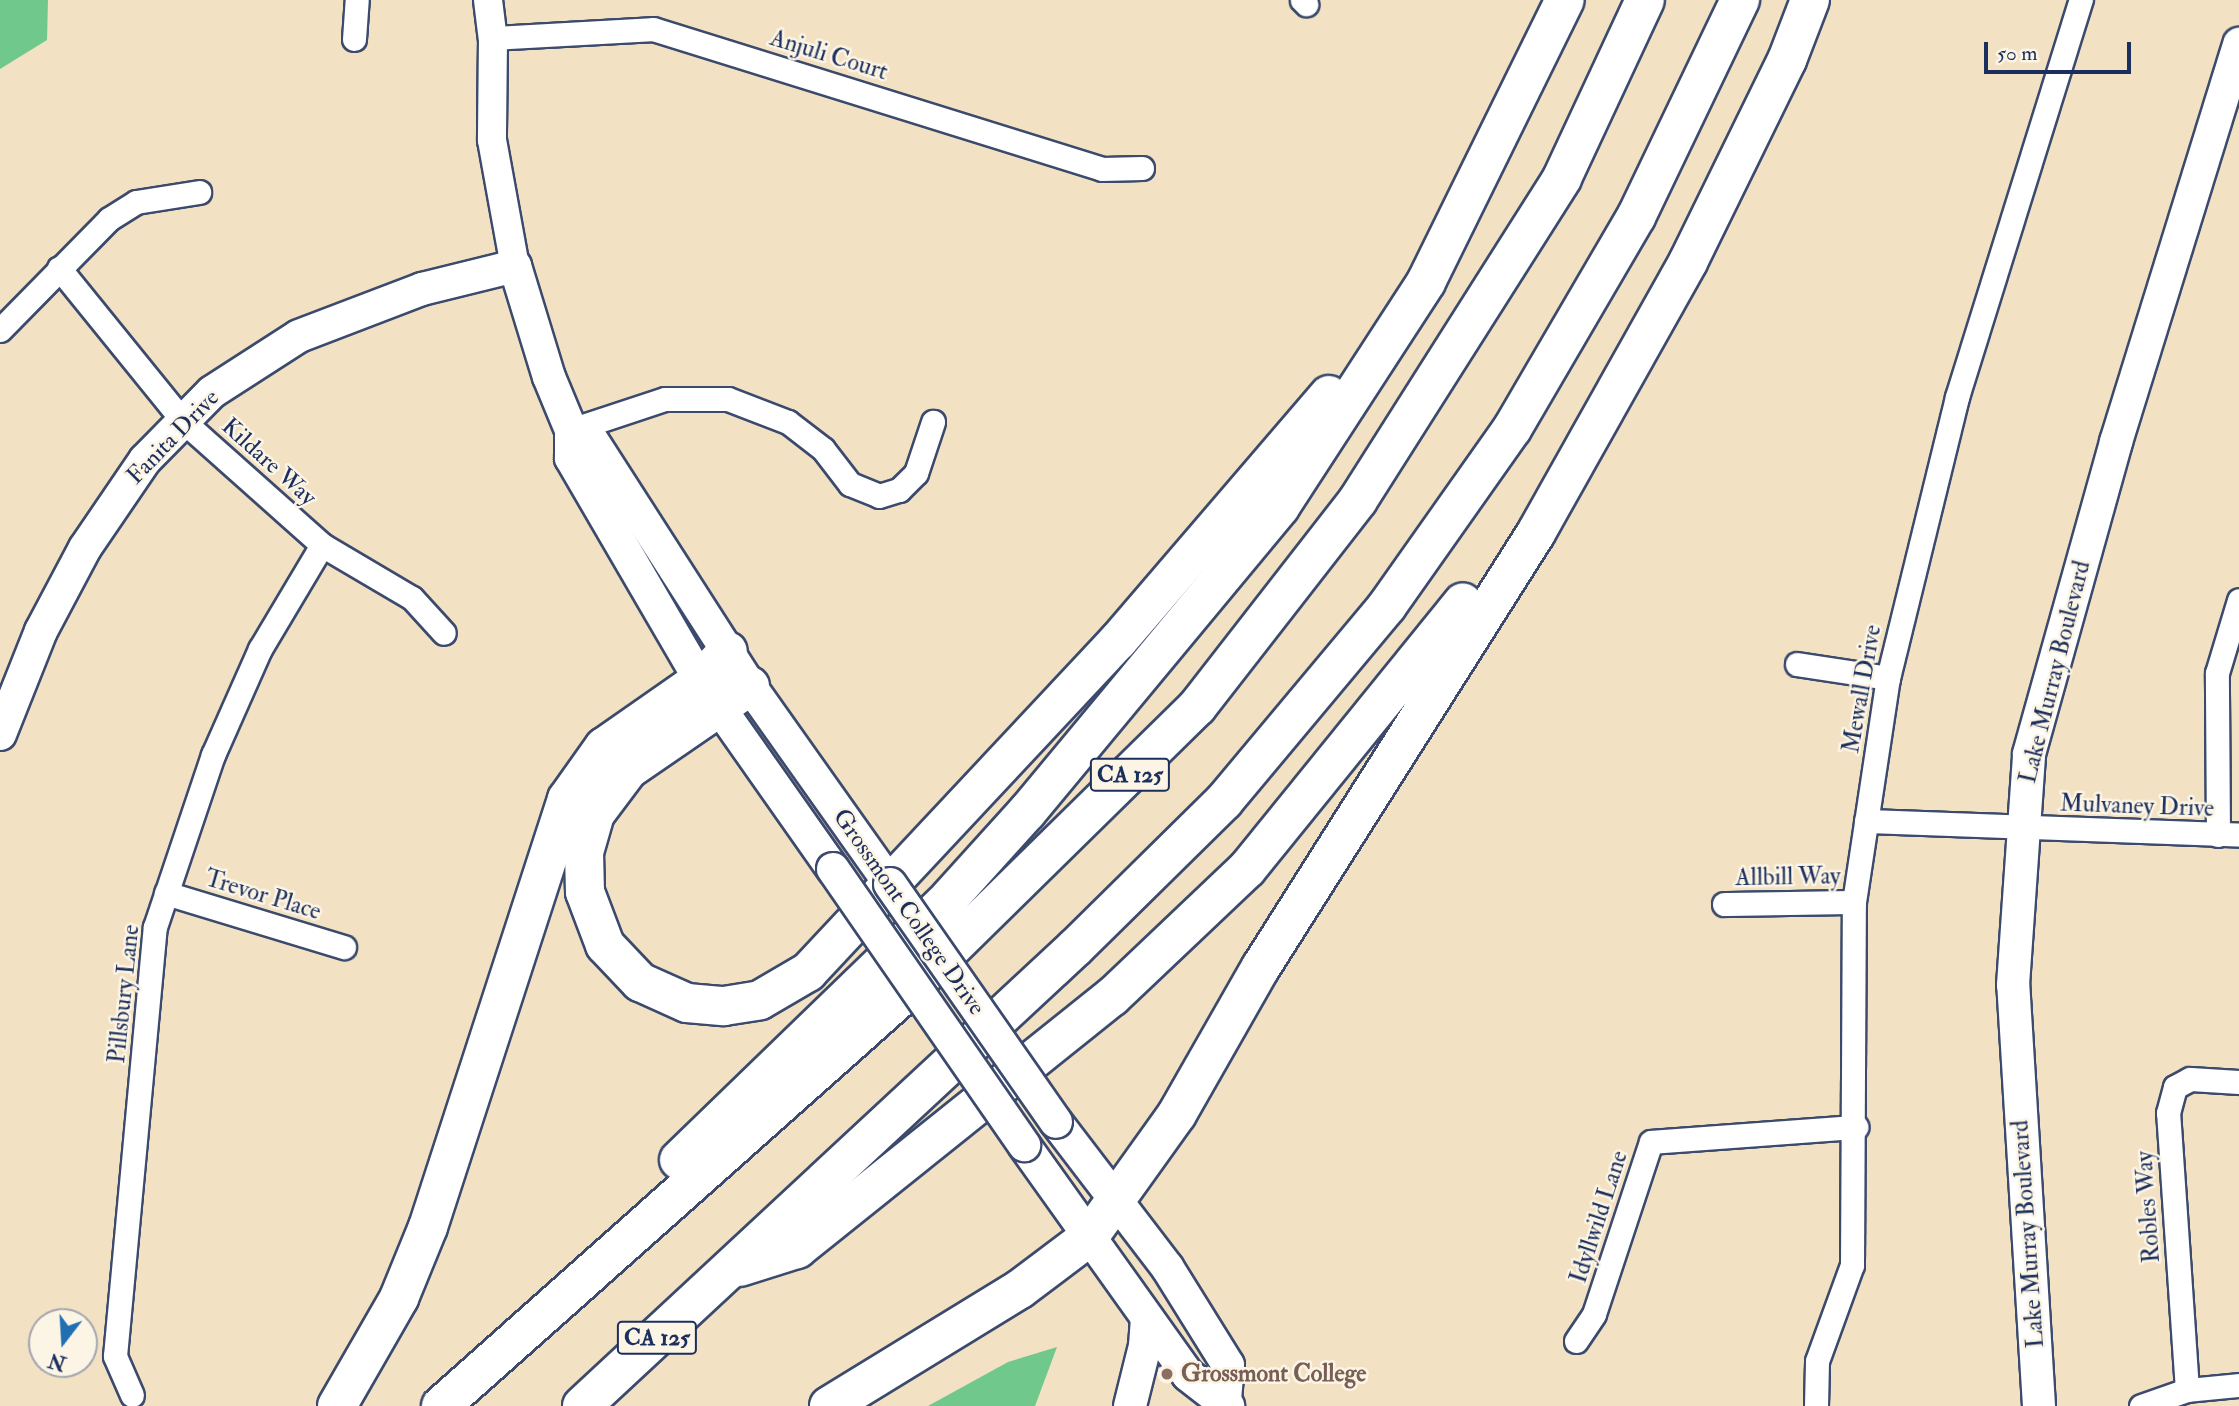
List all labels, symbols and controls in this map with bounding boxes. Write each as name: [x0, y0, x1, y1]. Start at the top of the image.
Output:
street label: Anjuli Court: [767, 23, 891, 87]
scale bar: [1987, 28, 2134, 72]
text: 50 m: [1997, 40, 2038, 67]
street label: Fanita Drive: [121, 384, 225, 490]
street label: Kildare Way: [216, 412, 322, 512]
street label: Lake Murray Boulevard: [2013, 558, 2097, 786]
street label: Mewall Drive: [1837, 623, 1887, 755]
road number: CA 125: [1090, 755, 1170, 794]
street label: Mulvaney Drive: [2059, 789, 2215, 823]
street label: Grossmont College Drive: [827, 803, 991, 1021]
street label: Allbill Way: [1735, 862, 1841, 892]
street label: Trevor Place: [202, 864, 324, 926]
street label: Pillsbury Lane: [102, 923, 146, 1065]
street label: Lake Murray Boulevard: [2006, 1119, 2050, 1349]
street label: Idyllwild Lane: [1564, 1147, 1634, 1287]
street label: Robles Way: [2130, 1150, 2166, 1264]
north arrow: [28, 1308, 98, 1378]
road number: CA 125: [617, 1318, 697, 1358]
text: N: [46, 1347, 69, 1375]
place label: Grossmont College: [1181, 1360, 1366, 1388]
marker: Grossmont College: [1159, 1366, 1175, 1382]

